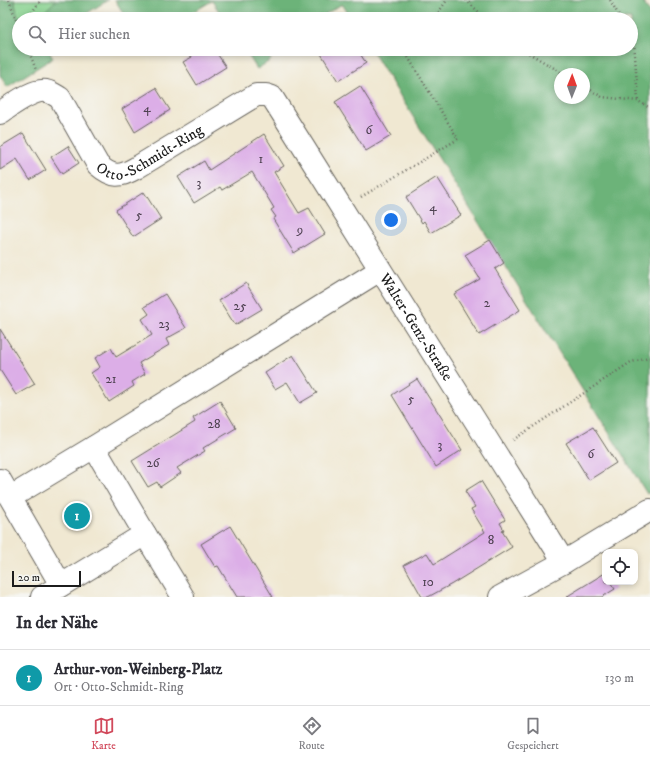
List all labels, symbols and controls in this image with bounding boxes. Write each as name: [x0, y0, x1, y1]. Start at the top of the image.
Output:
search box: [12, 12, 638, 56]
icon: search: [26, 23, 48, 45]
text: Hier suchen: [58, 25, 130, 44]
north arrow: [554, 68, 590, 104]
house number: 4: [143, 100, 151, 116]
street label: Otto-Schmidt-Ring: [92, 120, 207, 185]
house number: 6: [366, 122, 374, 138]
house number: 1: [259, 151, 264, 167]
house number: 3: [197, 175, 202, 191]
house number: 4: [429, 199, 437, 215]
house number: 5: [136, 207, 143, 223]
your location: [381, 210, 401, 230]
house number: 9: [296, 222, 303, 238]
street label: Walter-Genz-Straße: [375, 269, 457, 385]
house number: 2: [484, 295, 491, 311]
house number: 25: [234, 298, 247, 314]
house number: 23: [158, 316, 170, 332]
house number: 21: [105, 371, 117, 387]
house number: 5: [408, 391, 415, 407]
house number: 28: [208, 416, 220, 432]
house number: 3: [438, 437, 443, 453]
house number: 6: [588, 446, 596, 462]
house number: 26: [146, 455, 161, 471]
pin: 1: [64, 501, 90, 531]
house number: 8: [488, 532, 494, 548]
map controls: [602, 549, 638, 585]
button: locate: [602, 549, 638, 585]
scale bar: [12, 569, 81, 588]
text: 20 m: [18, 571, 40, 585]
house number: 10: [422, 574, 434, 590]
text: In der Nähe: [16, 612, 98, 634]
text: Arthur-von-Weinberg-Platz: [54, 660, 222, 679]
text: 1: [27, 670, 31, 686]
text: 130 m: [605, 670, 634, 686]
text: Ort · Otto-Schmidt-Ring: [54, 679, 183, 695]
tab: Karte: [91, 715, 116, 753]
tab: Route: [299, 715, 325, 753]
tab: Gespeichert: [507, 715, 559, 753]

